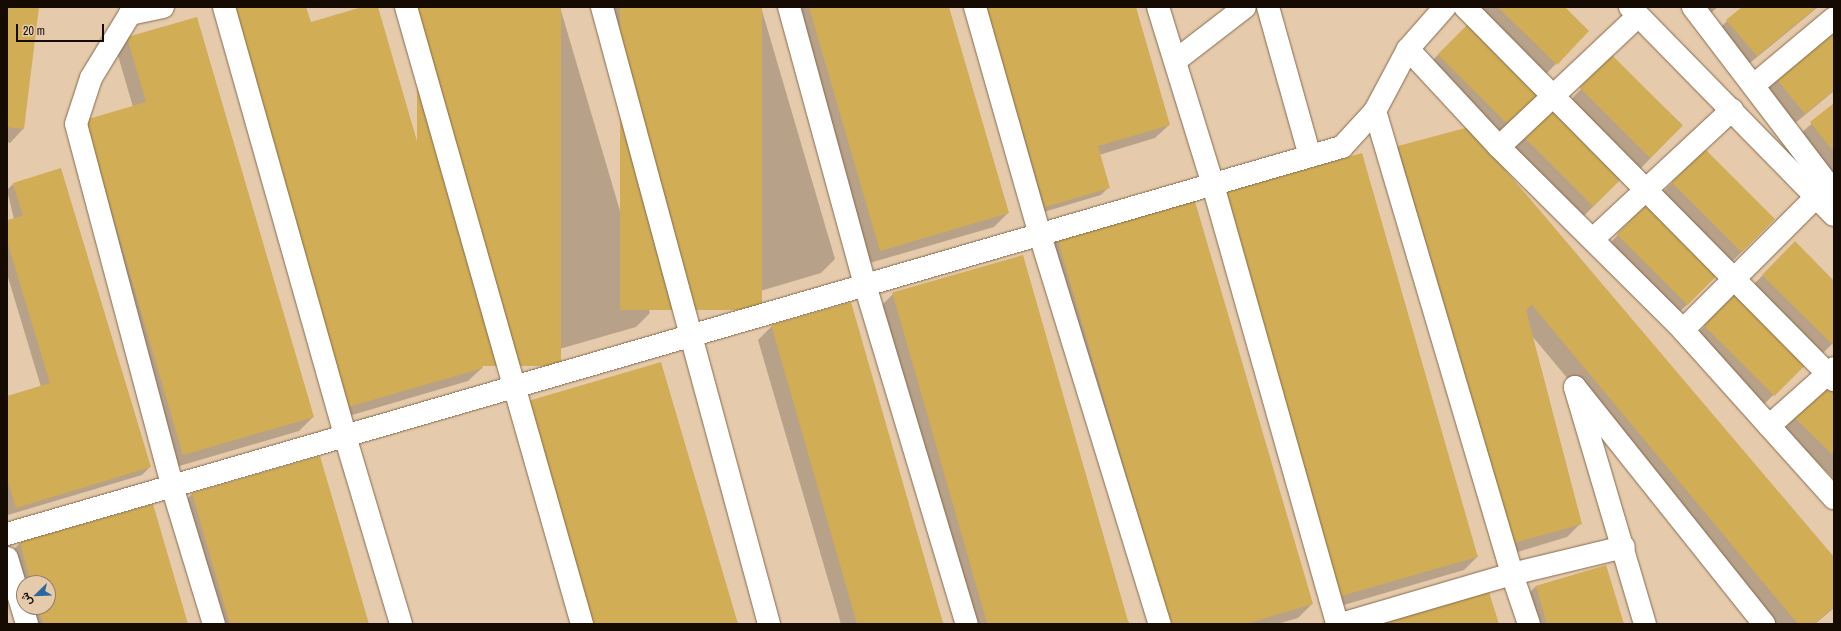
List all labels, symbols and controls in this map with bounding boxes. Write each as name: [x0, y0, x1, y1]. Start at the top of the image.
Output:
scale bar: [18, 16, 106, 42]
text: 20 m: [23, 23, 45, 39]
north arrow: [16, 575, 56, 615]
text: ش: [17, 590, 35, 608]

